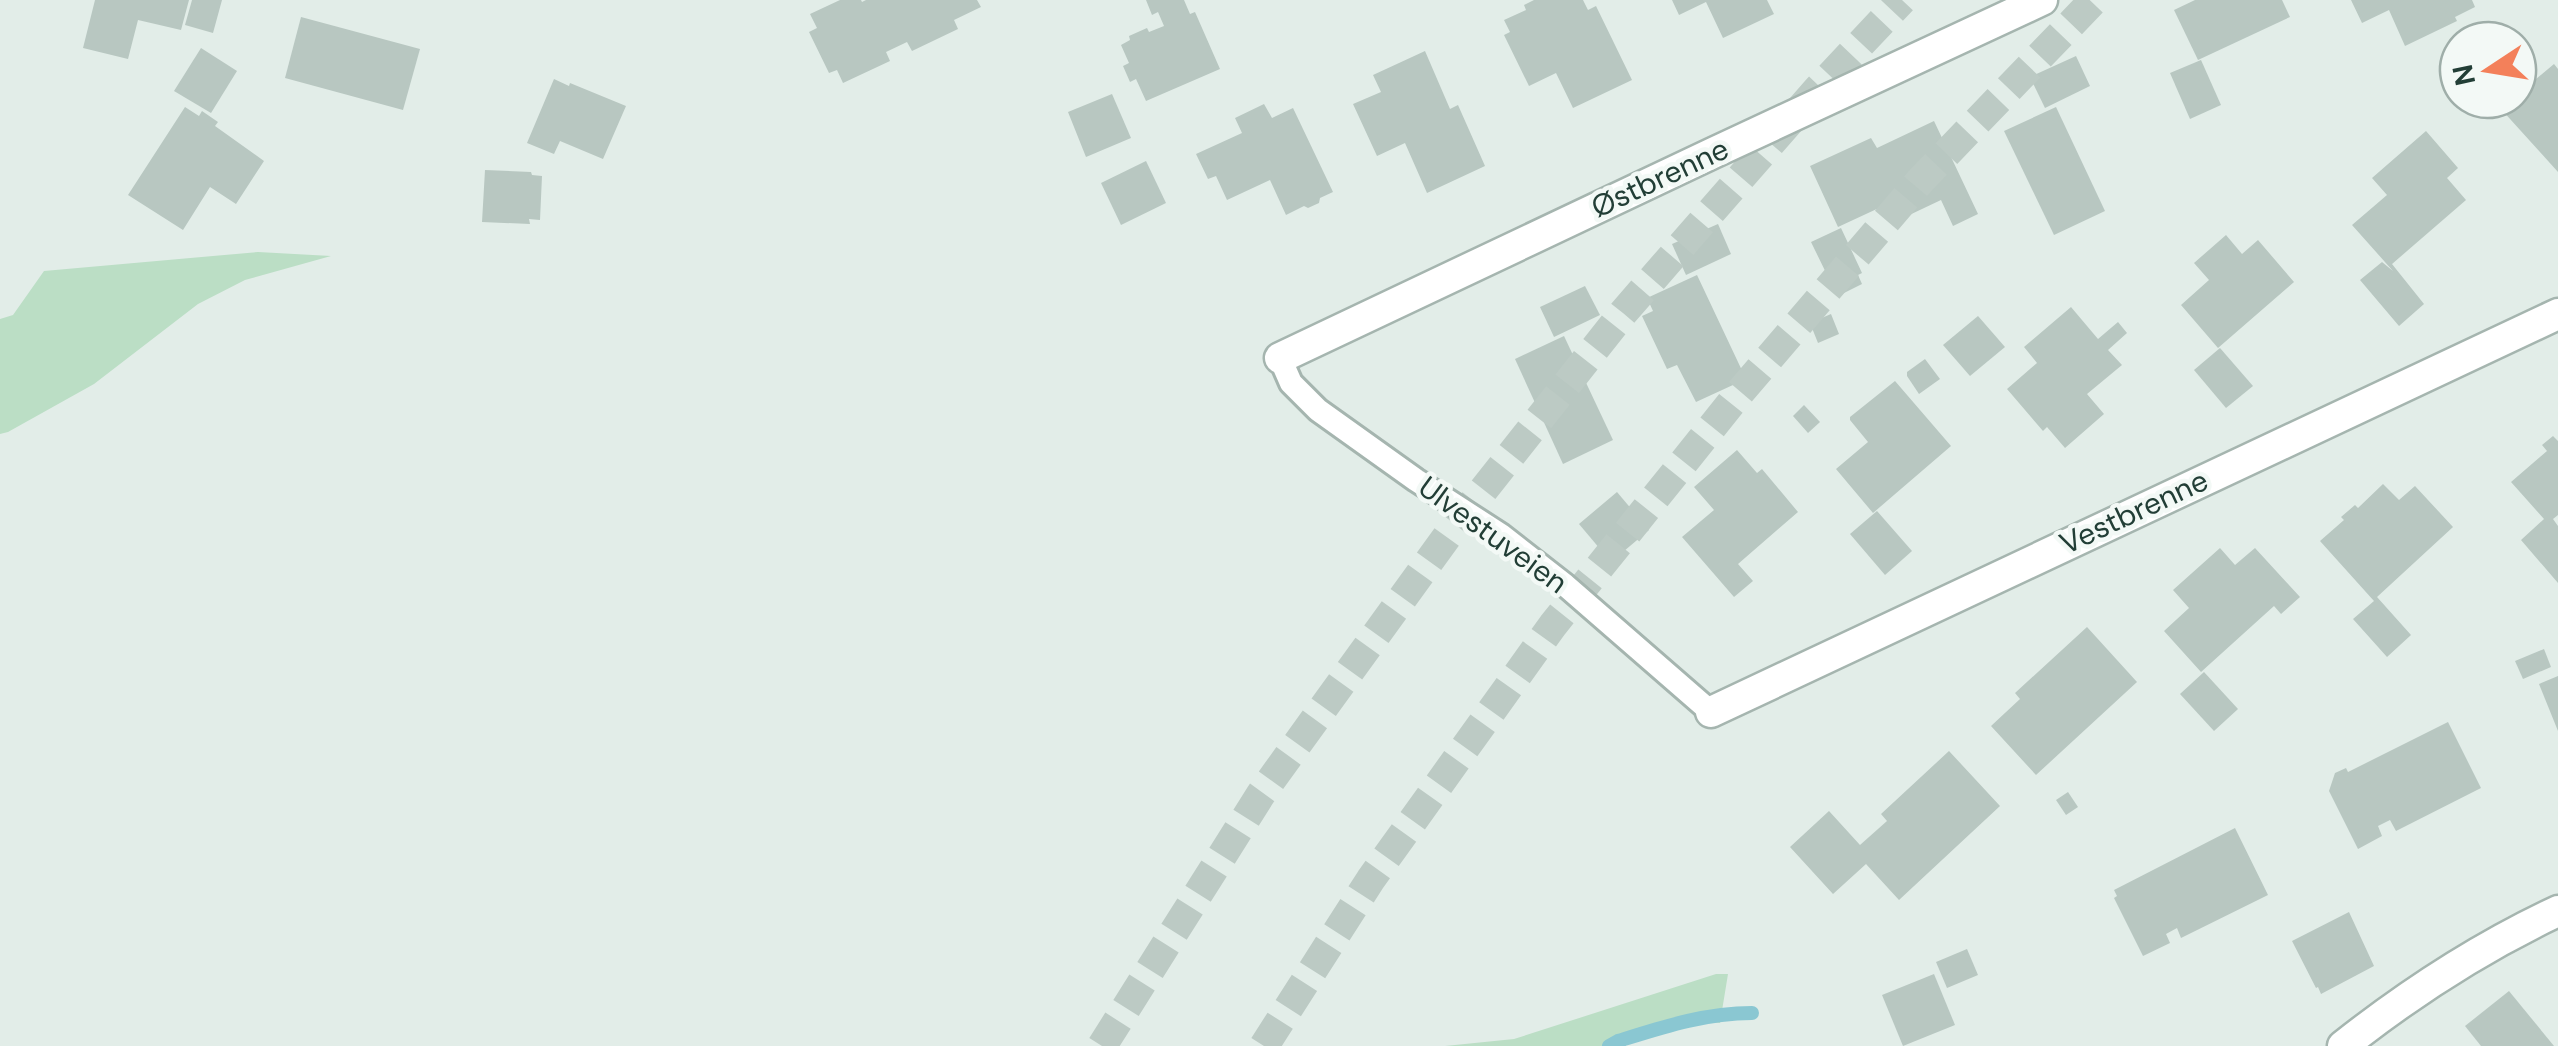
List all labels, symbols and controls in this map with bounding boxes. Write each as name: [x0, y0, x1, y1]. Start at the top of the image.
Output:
north arrow: [2438, 20, 2538, 120]
text: N: [2444, 61, 2484, 89]
street label: Østbrenne: [1585, 129, 1735, 226]
street label: Vestbrenne: [2053, 460, 2214, 563]
street label: Ulvestuveien: [1411, 467, 1576, 602]

